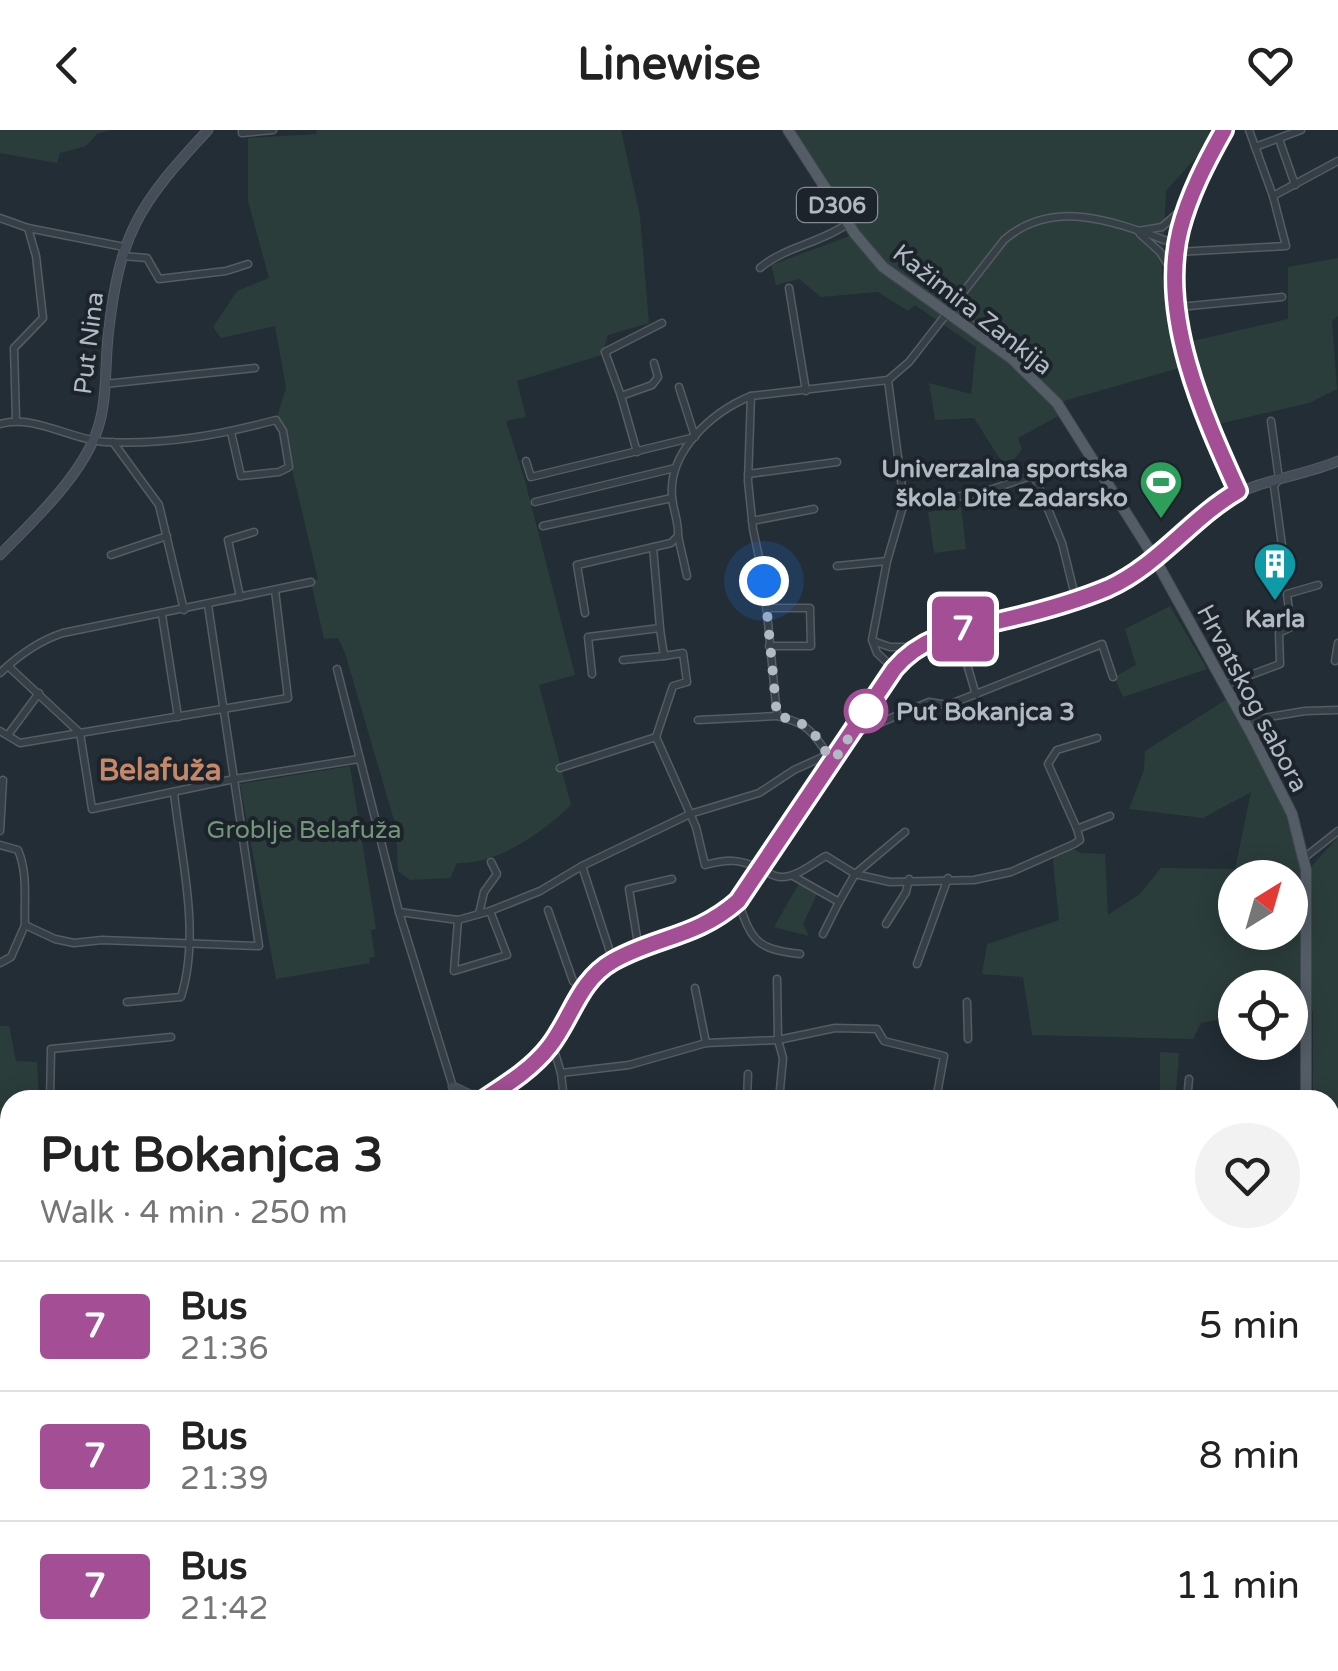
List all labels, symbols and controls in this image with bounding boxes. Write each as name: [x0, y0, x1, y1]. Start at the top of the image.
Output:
icon: back: [40, 38, 95, 93]
text: Linewise: [577, 38, 761, 92]
icon: heart: [1243, 38, 1298, 93]
road number: D306: [797, 188, 877, 222]
street label: Kažimira Zankija: [887, 238, 1058, 381]
street label: Put Nina: [68, 290, 110, 396]
place label: Univerzalna sportska škola Dite Zadarsko: [881, 454, 1128, 513]
sports icon: Univerzalna sportska škola Dite Zadarsko: [1138, 459, 1184, 520]
building icon: Karla: [1252, 541, 1298, 602]
your location: [739, 556, 789, 606]
line badge: 7: [930, 596, 996, 662]
street label: Hrvatskog sabora: [1190, 600, 1314, 797]
place label: Karla: [1245, 604, 1305, 634]
text: 7: [952, 608, 974, 650]
marker: Put Bokanjca 3: [845, 690, 887, 732]
place label: Put Bokanjca 3: [896, 697, 1075, 727]
district label: Belafuža: [98, 752, 222, 789]
park label: Groblje Belafuža: [207, 815, 401, 845]
north arrow: [1218, 860, 1308, 950]
map controls: [1218, 860, 1308, 1060]
button: locate: [1218, 970, 1308, 1060]
button: heart: [1195, 1123, 1300, 1228]
text: Put Bokanjca 3: [40, 1127, 383, 1185]
text: Walk · 4 min · 250 m: [40, 1194, 348, 1232]
text: Bus: [180, 1284, 247, 1330]
text: 5 min: [1199, 1303, 1300, 1349]
text: 7: [84, 1305, 106, 1347]
text: 21:36: [180, 1330, 269, 1368]
text: Bus: [180, 1414, 247, 1460]
text: 8 min: [1199, 1433, 1300, 1479]
text: 7: [84, 1435, 106, 1477]
text: 21:39: [180, 1460, 269, 1498]
text: Bus: [180, 1544, 247, 1590]
text: 11 min: [1175, 1563, 1300, 1609]
text: 7: [84, 1565, 106, 1607]
text: 21:42: [180, 1590, 269, 1628]

